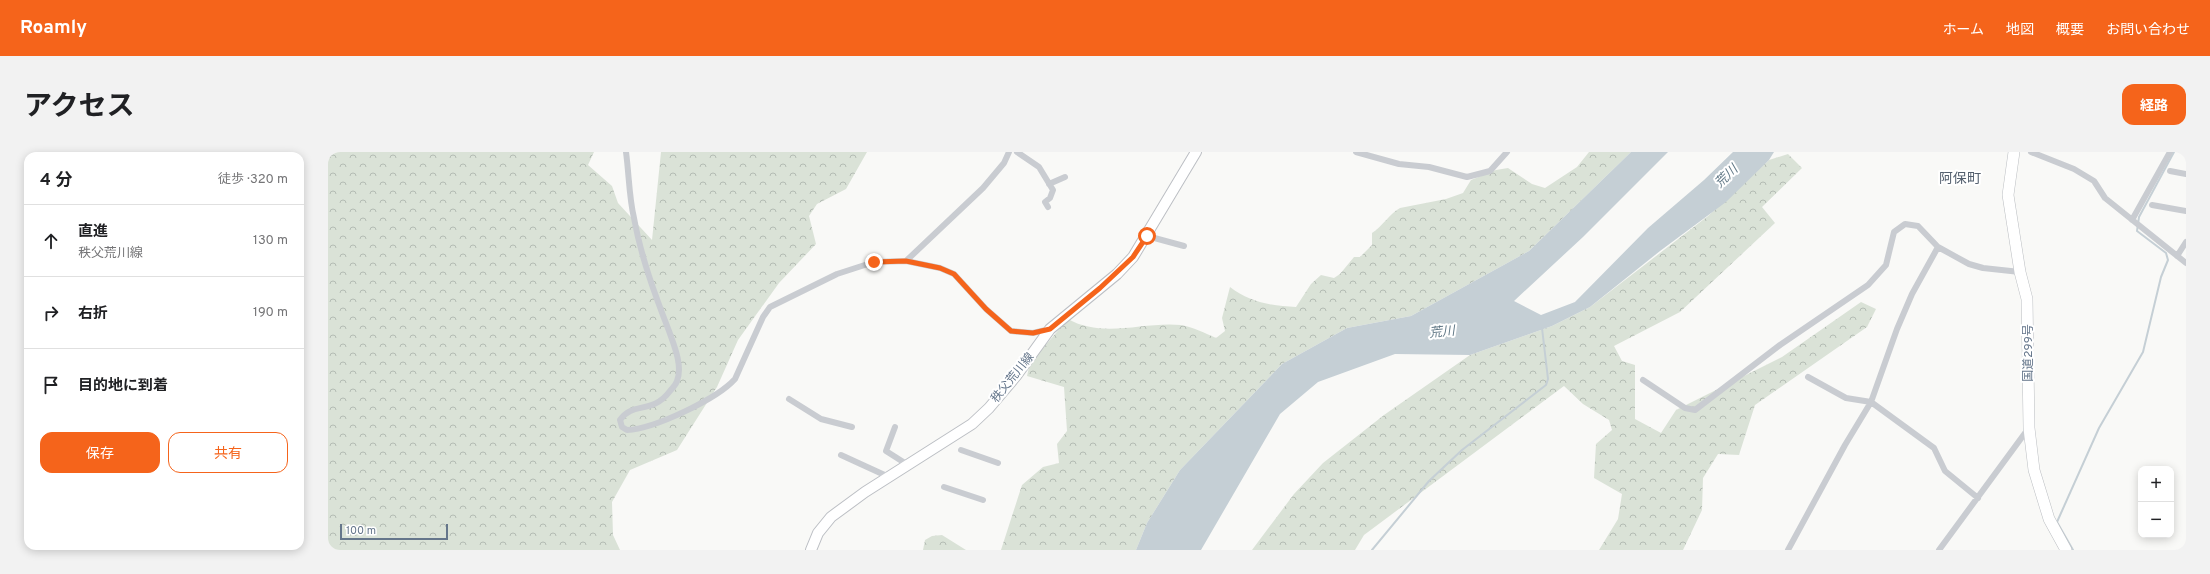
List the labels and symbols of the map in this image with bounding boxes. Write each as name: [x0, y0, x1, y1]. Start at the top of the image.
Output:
water label: 荒川: [1712, 161, 1743, 192]
district label: 阿保町: [1939, 171, 1981, 188]
route start: [1138, 227, 1156, 245]
route end: [865, 253, 883, 271]
water label: 荒川: [1428, 323, 1458, 342]
street label: 国道299号: [2021, 324, 2037, 382]
street label: 秩父荒川線: [988, 350, 1038, 406]
scale bar: [340, 522, 448, 541]

